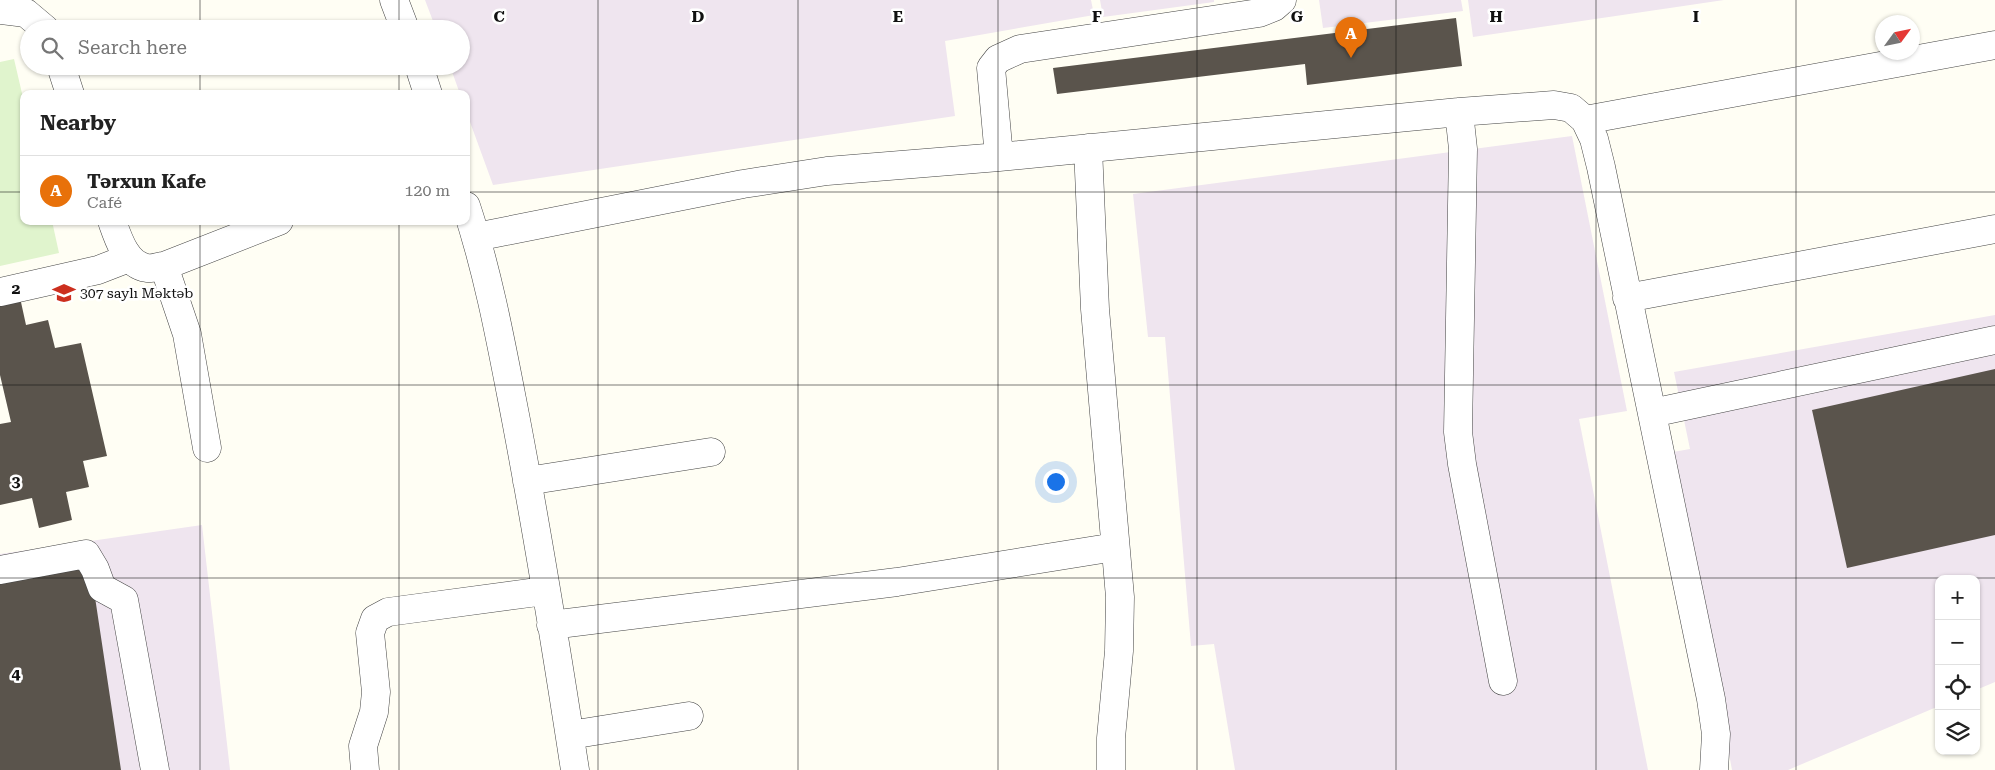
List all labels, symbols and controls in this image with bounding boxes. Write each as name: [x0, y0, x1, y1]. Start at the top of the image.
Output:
text: C: [493, 7, 505, 26]
text: D: [692, 7, 705, 26]
text: E: [893, 7, 903, 26]
text: F: [1092, 7, 1102, 26]
text: G: [1291, 7, 1304, 26]
text: H: [1489, 7, 1503, 26]
text: I: [1693, 7, 1699, 26]
north arrow: [1875, 15, 1920, 60]
pin: A: [1335, 17, 1367, 58]
search box: [20, 20, 470, 75]
icon: search: [38, 34, 66, 62]
text: Search here: [78, 36, 187, 59]
text: Nearby: [40, 111, 116, 135]
text: Tərxun Kafe: [87, 170, 206, 193]
text: A: [50, 181, 62, 200]
text: 120 m: [404, 181, 450, 200]
text: Café: [87, 193, 122, 212]
text: 2: [12, 279, 21, 298]
school or university icon: 307 saylı Məktəb: [51, 280, 77, 306]
place label: 307 saylı Məktəb: [80, 285, 193, 301]
your location: [1043, 469, 1069, 495]
text: 3: [12, 472, 21, 491]
map controls: [1935, 575, 1980, 755]
button: +: [1935, 575, 1980, 620]
button: −: [1935, 620, 1980, 665]
text: 4: [12, 664, 21, 683]
button: locate: [1935, 665, 1980, 710]
button: layers: [1935, 710, 1980, 755]

